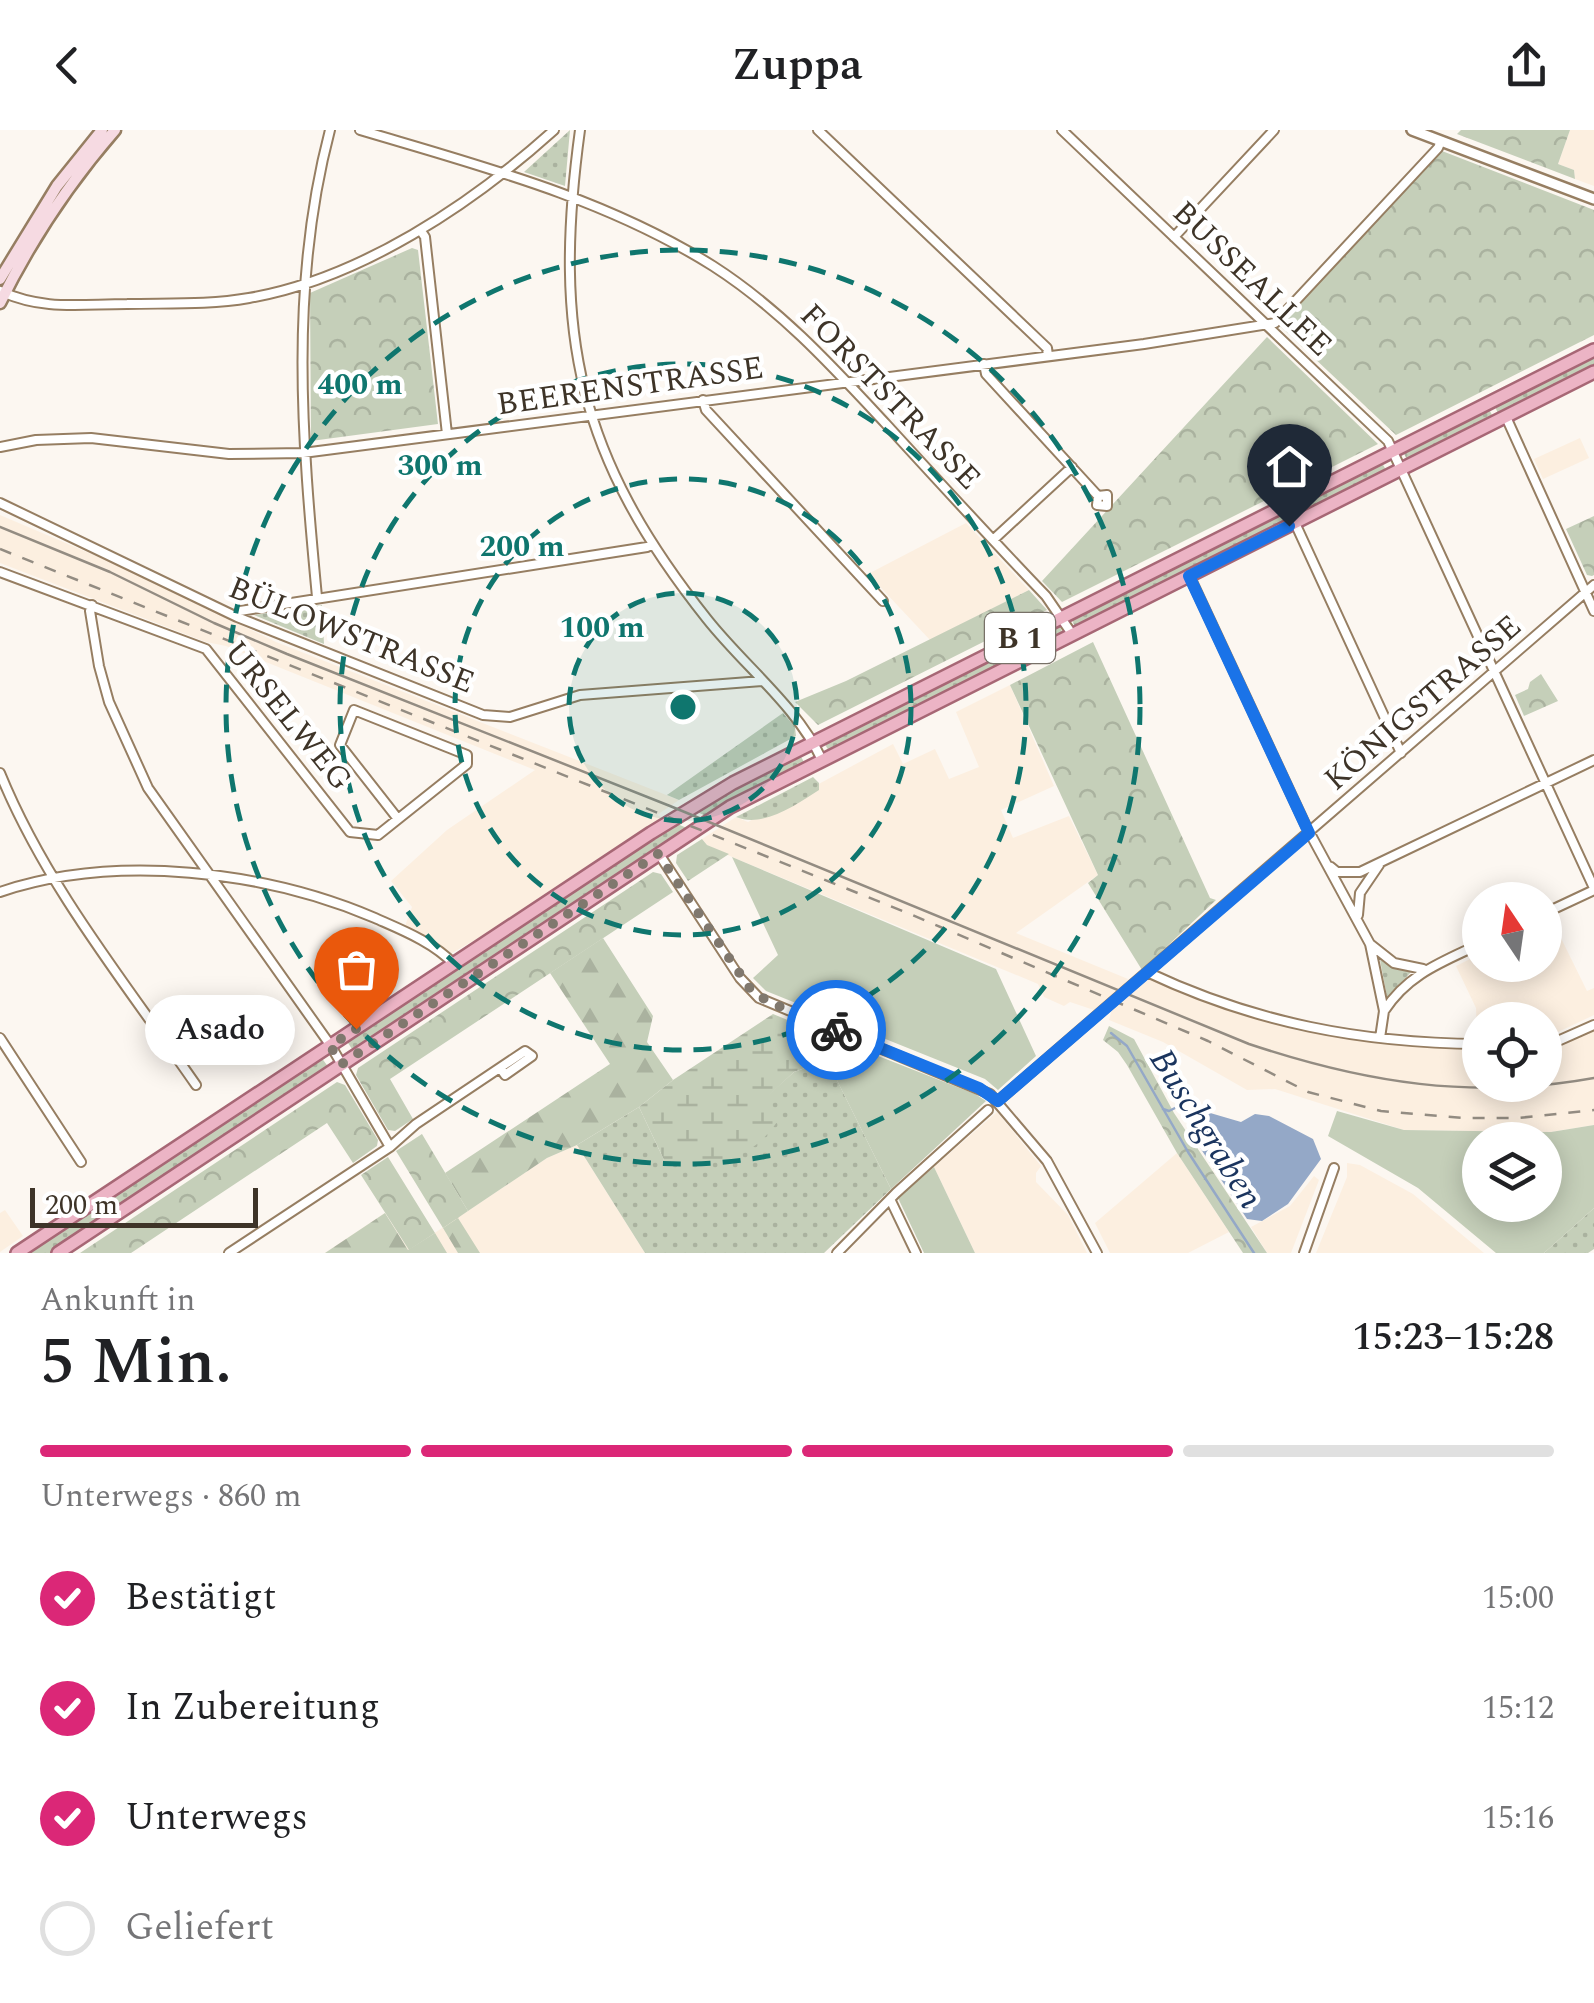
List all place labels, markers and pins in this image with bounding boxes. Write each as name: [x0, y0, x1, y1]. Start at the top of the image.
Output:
pin: [1247, 424, 1332, 527]
centre of rings: [665, 689, 701, 725]
pin: [314, 927, 399, 1030]
callout: Asado: [146, 994, 296, 1064]

